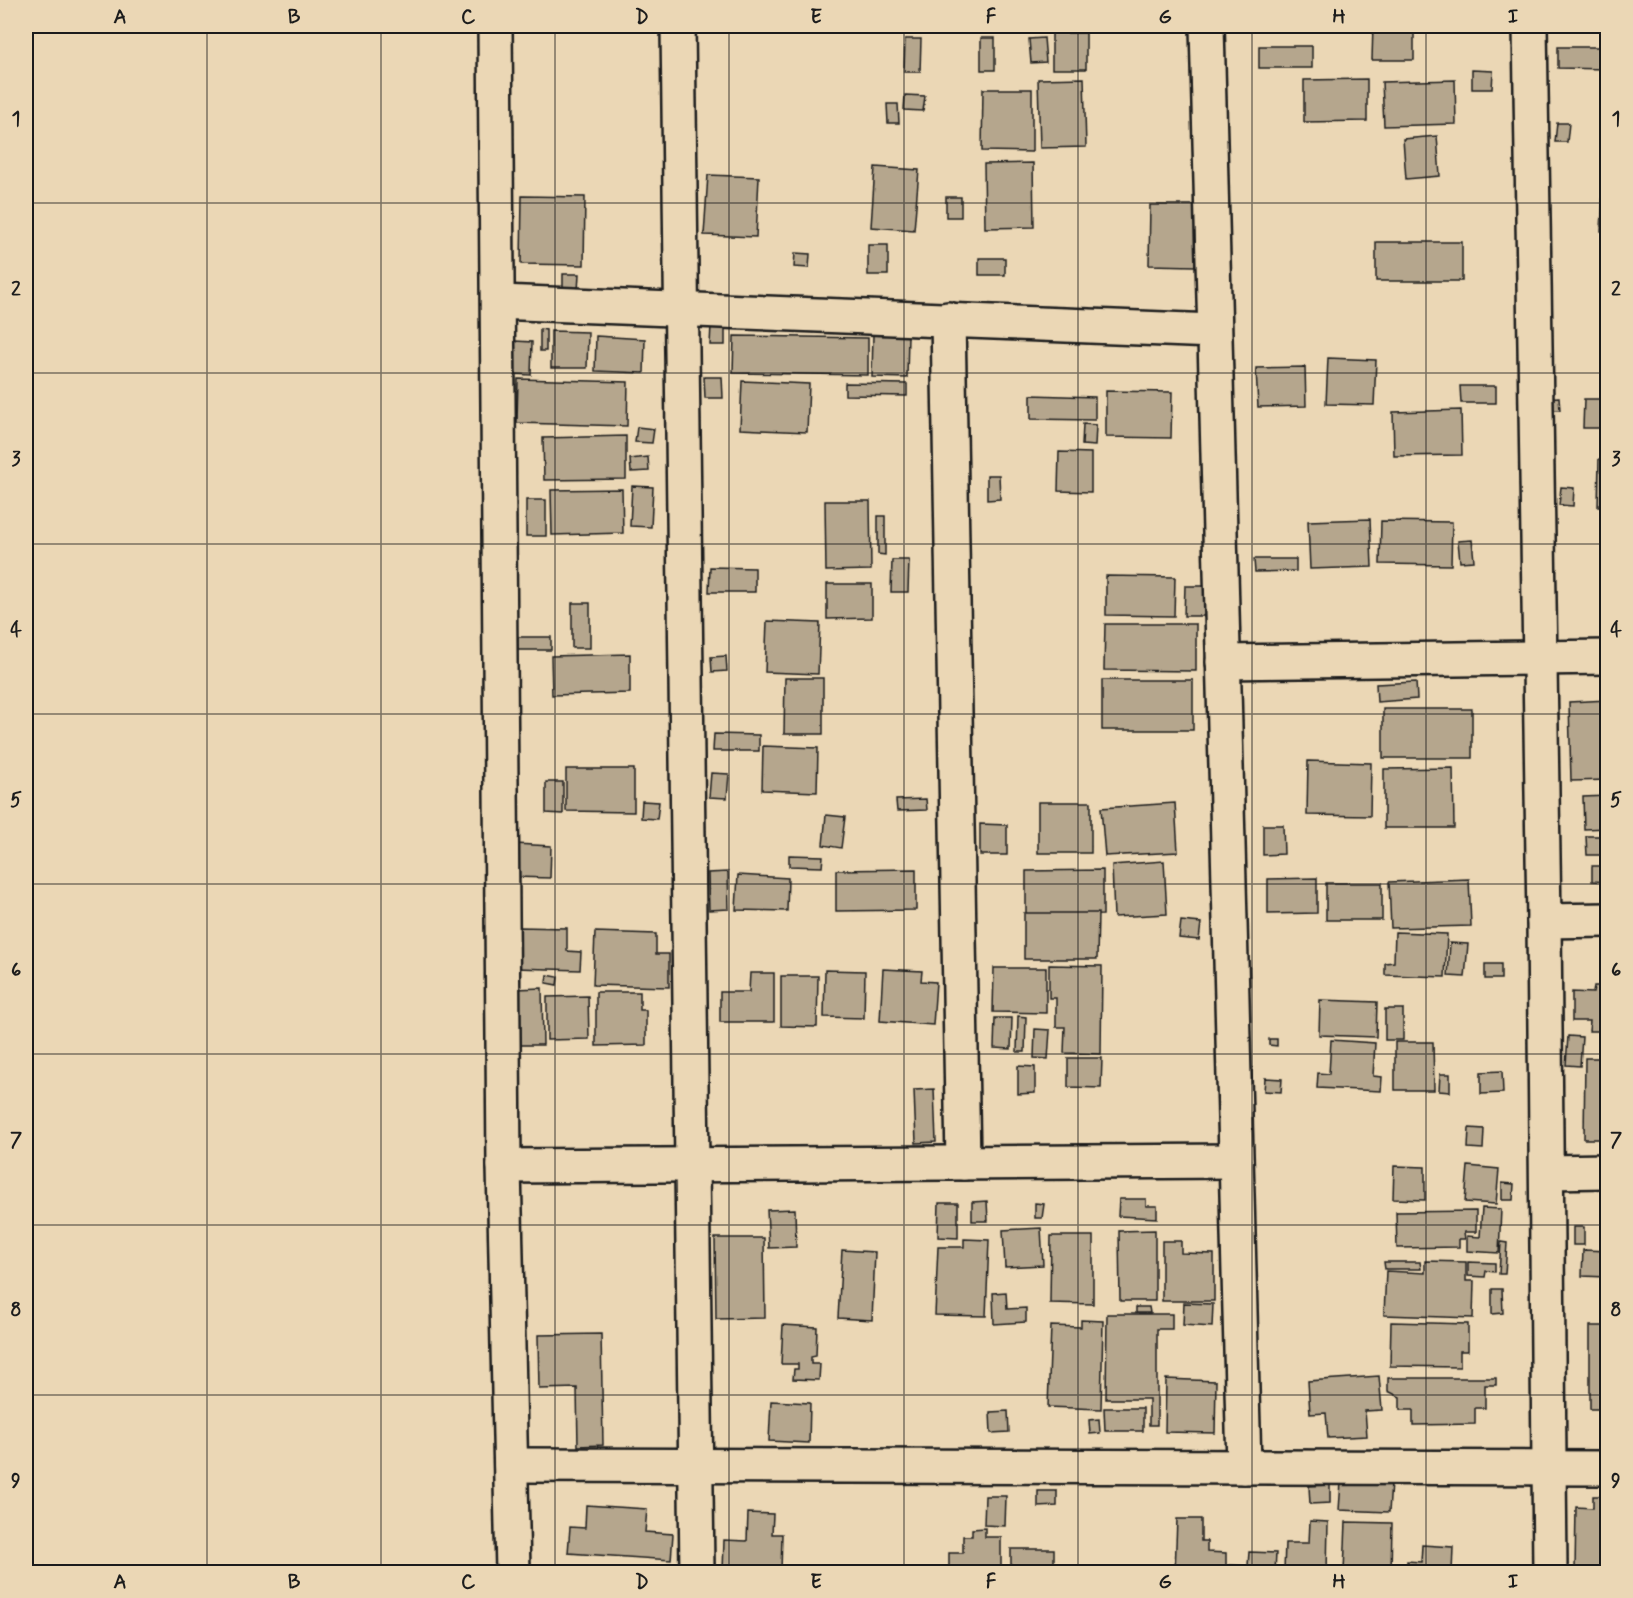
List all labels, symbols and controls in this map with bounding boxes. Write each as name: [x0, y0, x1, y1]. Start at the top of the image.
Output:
text: A: [113, 4, 127, 31]
text: B: [288, 4, 301, 31]
text: C: [461, 4, 476, 31]
text: D: [635, 4, 649, 31]
text: E: [810, 4, 822, 31]
text: F: [986, 4, 997, 31]
text: G: [1158, 4, 1172, 31]
text: H: [1332, 4, 1346, 31]
text: I: [1508, 4, 1518, 31]
text: 1: [12, 106, 20, 133]
text: 1: [1612, 106, 1620, 133]
text: 2: [11, 276, 21, 303]
text: 2: [1611, 276, 1621, 303]
text: 3: [11, 446, 21, 473]
text: 3: [1611, 446, 1621, 473]
text: 4: [10, 617, 22, 644]
text: 4: [1610, 617, 1622, 644]
text: 5: [10, 787, 22, 814]
text: 5: [1610, 787, 1622, 814]
text: 6: [11, 957, 21, 984]
text: 6: [1611, 957, 1621, 984]
text: 7: [10, 1127, 22, 1154]
text: 7: [1610, 1127, 1622, 1154]
text: 8: [10, 1297, 22, 1324]
text: 8: [1610, 1297, 1622, 1324]
text: 9: [11, 1468, 21, 1495]
text: 9: [1611, 1468, 1621, 1495]
text: A: [113, 1569, 127, 1596]
text: B: [288, 1569, 301, 1596]
text: C: [461, 1569, 476, 1596]
text: D: [635, 1569, 649, 1596]
text: E: [810, 1569, 822, 1596]
text: F: [986, 1569, 997, 1596]
text: G: [1158, 1569, 1172, 1596]
text: H: [1332, 1569, 1346, 1596]
text: I: [1508, 1569, 1518, 1596]

